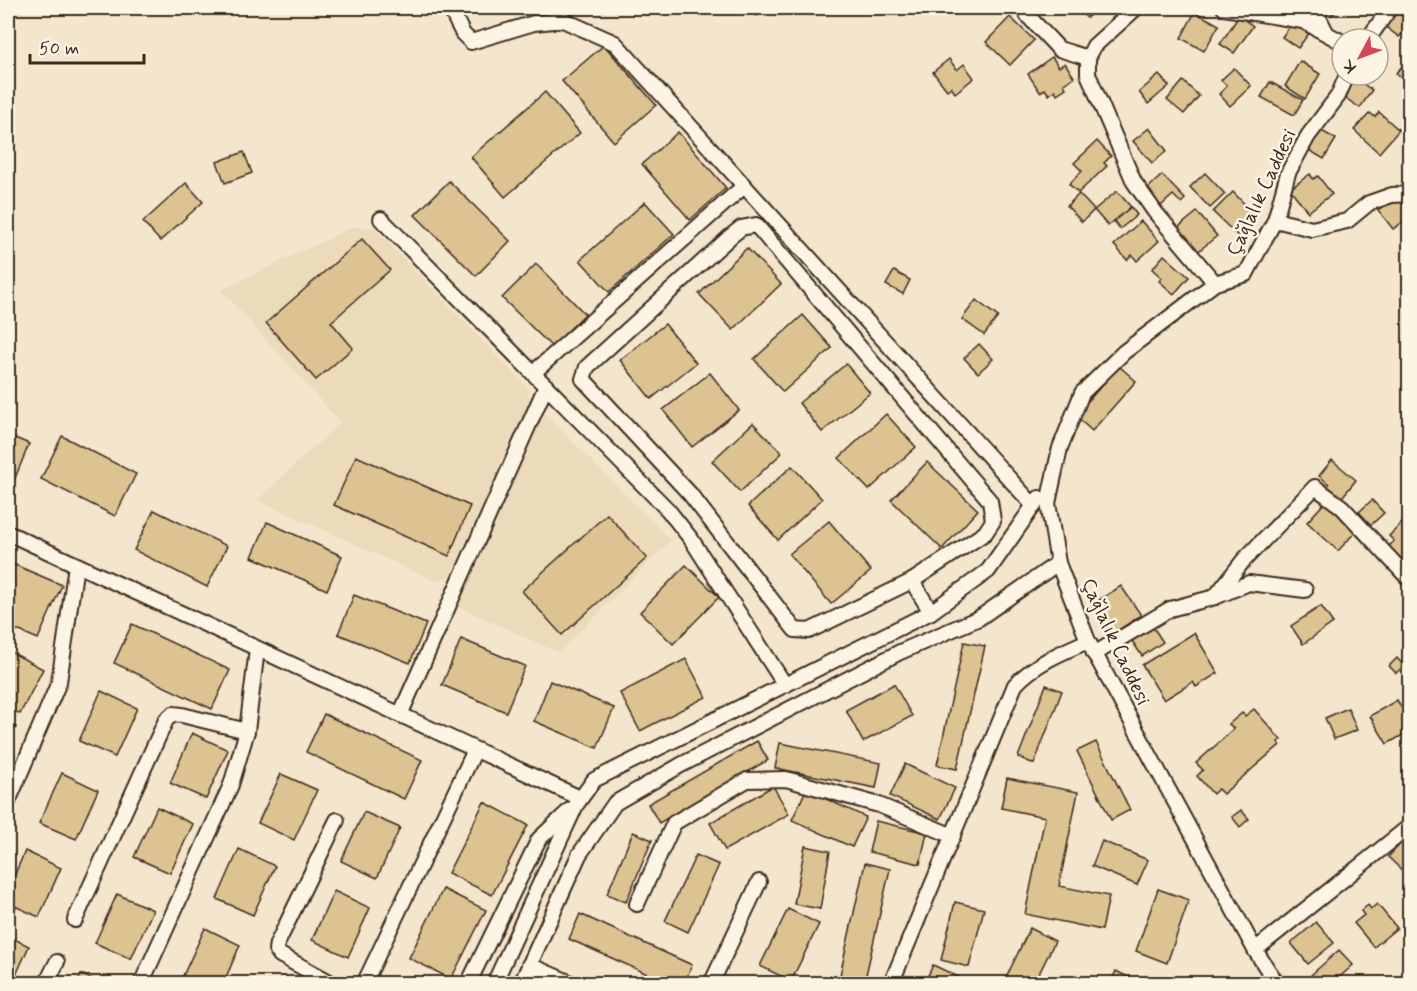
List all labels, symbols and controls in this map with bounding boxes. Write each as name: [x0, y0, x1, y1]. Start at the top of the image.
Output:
scale bar: [30, 27, 144, 65]
north arrow: [1330, 27, 1390, 87]
text: 50 m: [39, 37, 79, 61]
text: K: [1338, 54, 1361, 77]
street label: Çağlalık Caddesi: [1221, 125, 1303, 261]
street label: Çağlalık Caddesi: [1074, 574, 1156, 710]

